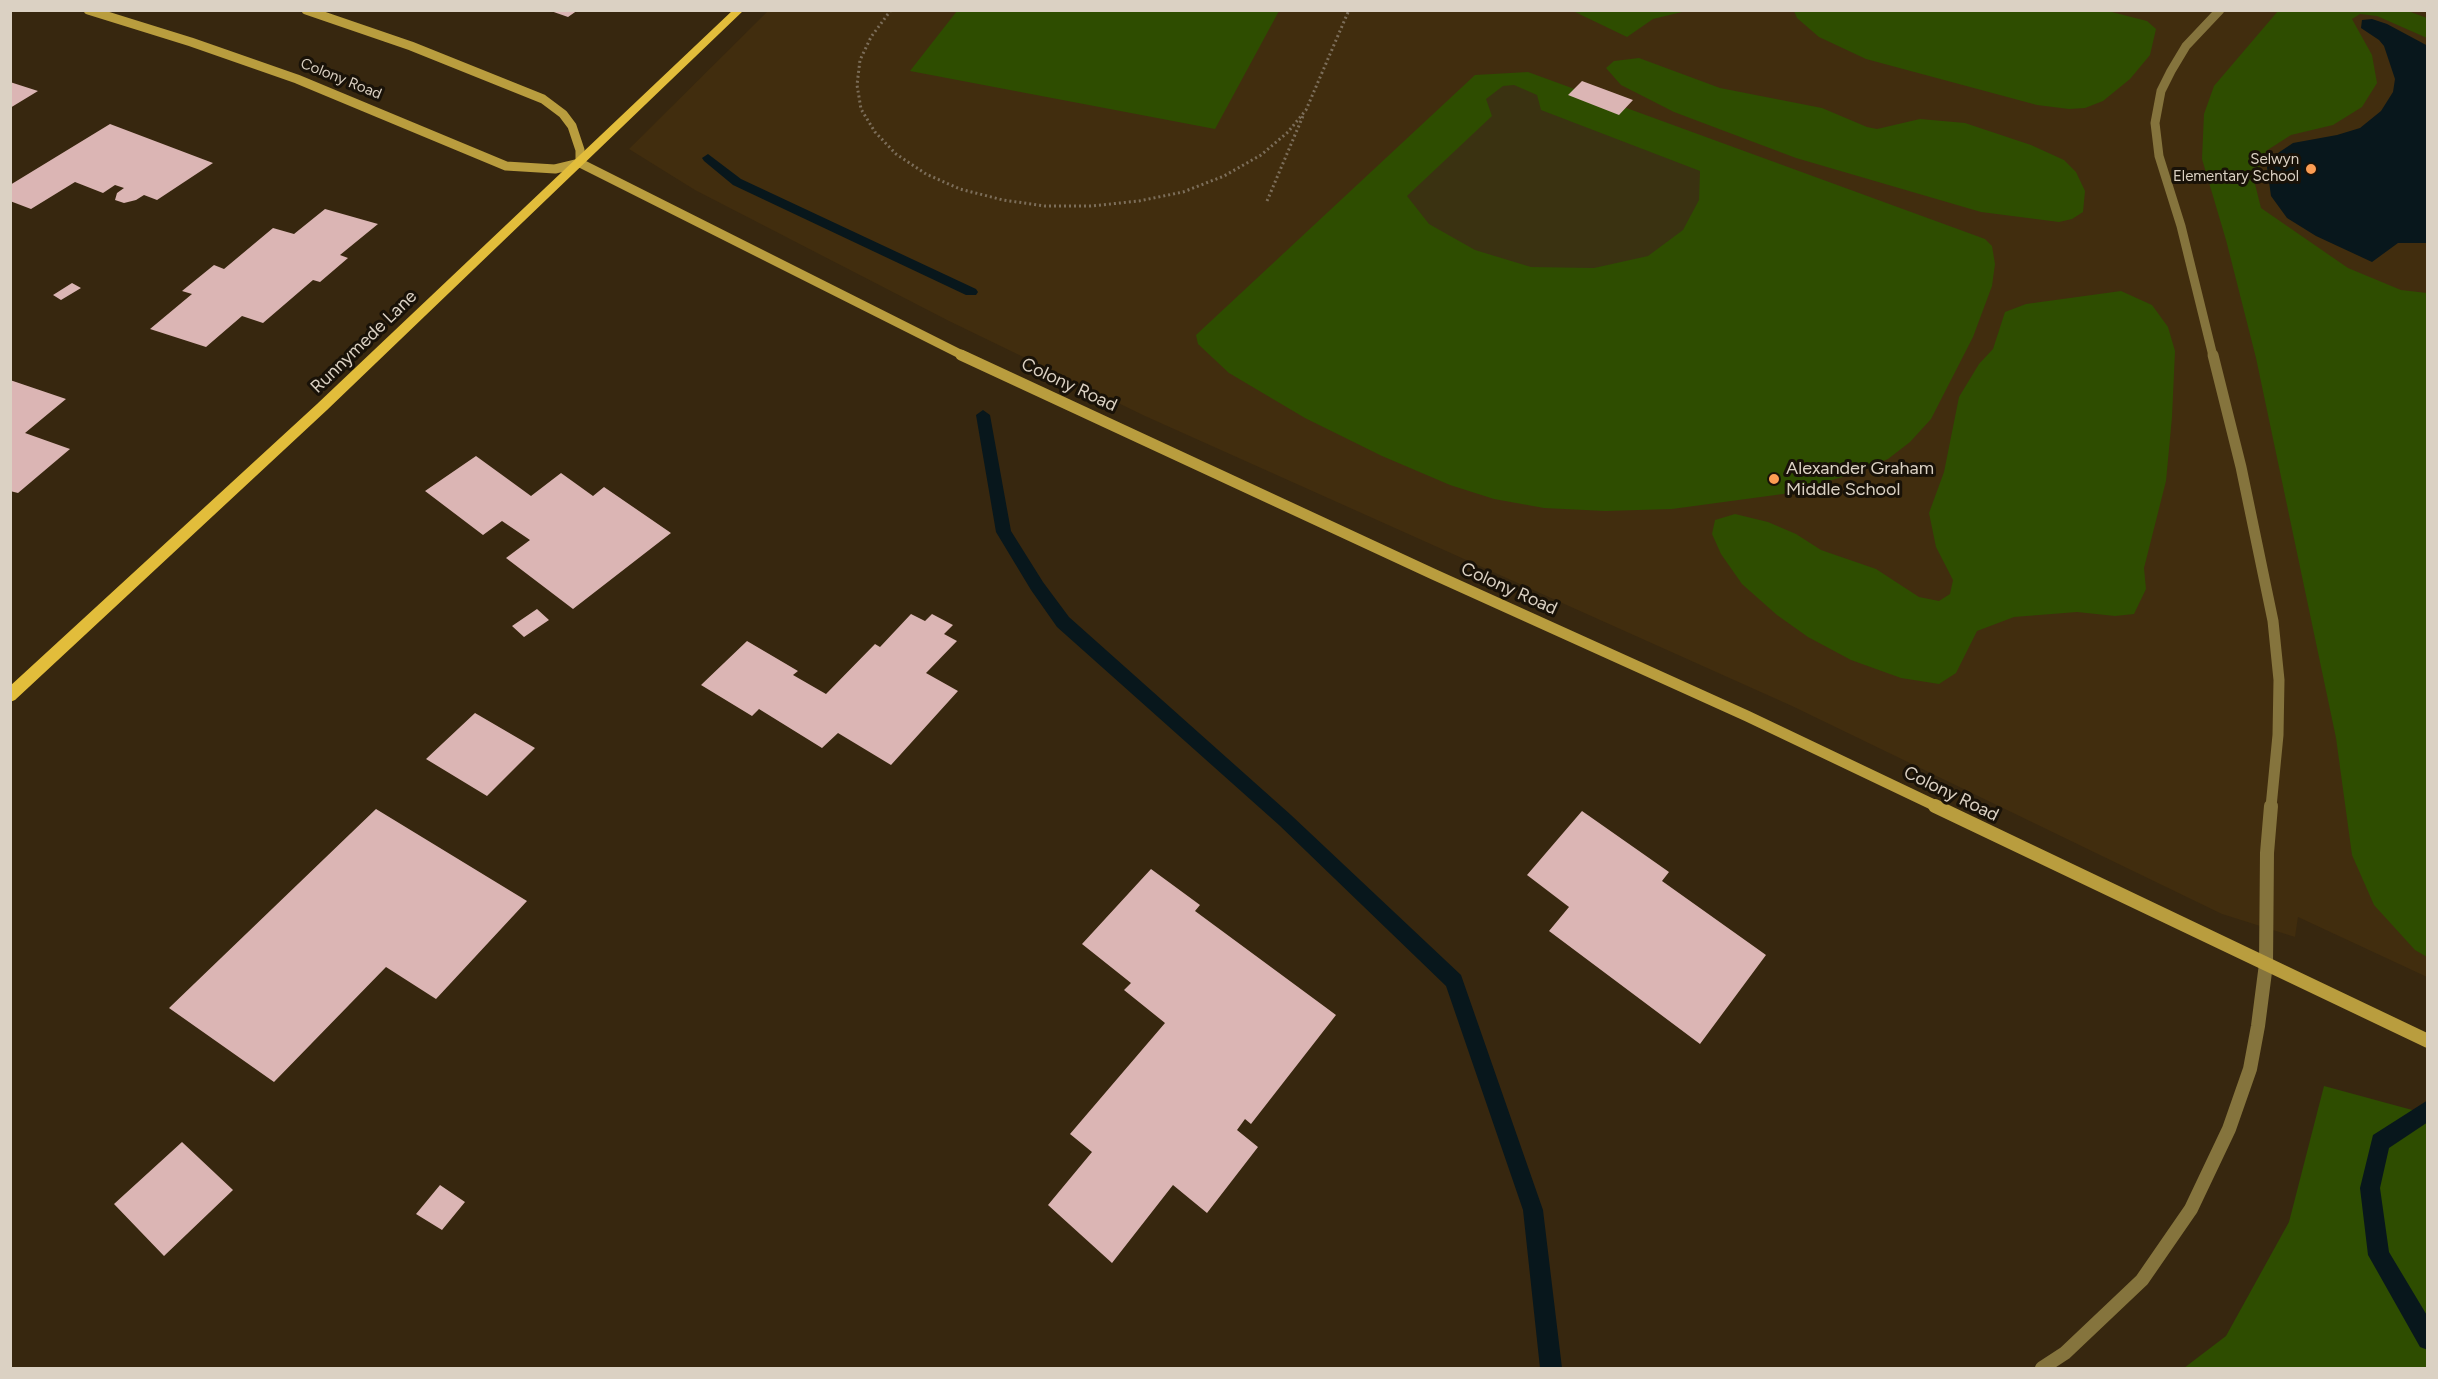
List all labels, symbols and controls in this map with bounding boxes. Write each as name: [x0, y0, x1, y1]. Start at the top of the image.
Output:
street label: Colony Road: [298, 55, 384, 103]
place label: Selwyn Elementary School: [2173, 151, 2299, 186]
marker: Selwyn Elementary School: [2304, 162, 2318, 176]
street label: Runnymede Lane: [306, 286, 422, 398]
street label: Colony Road: [1018, 353, 1120, 417]
place label: Alexander Graham Middle School: [1786, 458, 1934, 500]
marker: Alexander Graham Middle School: [1767, 472, 1781, 486]
street label: Colony Road: [1458, 558, 1560, 620]
street label: Colony Road: [1900, 762, 2002, 826]

